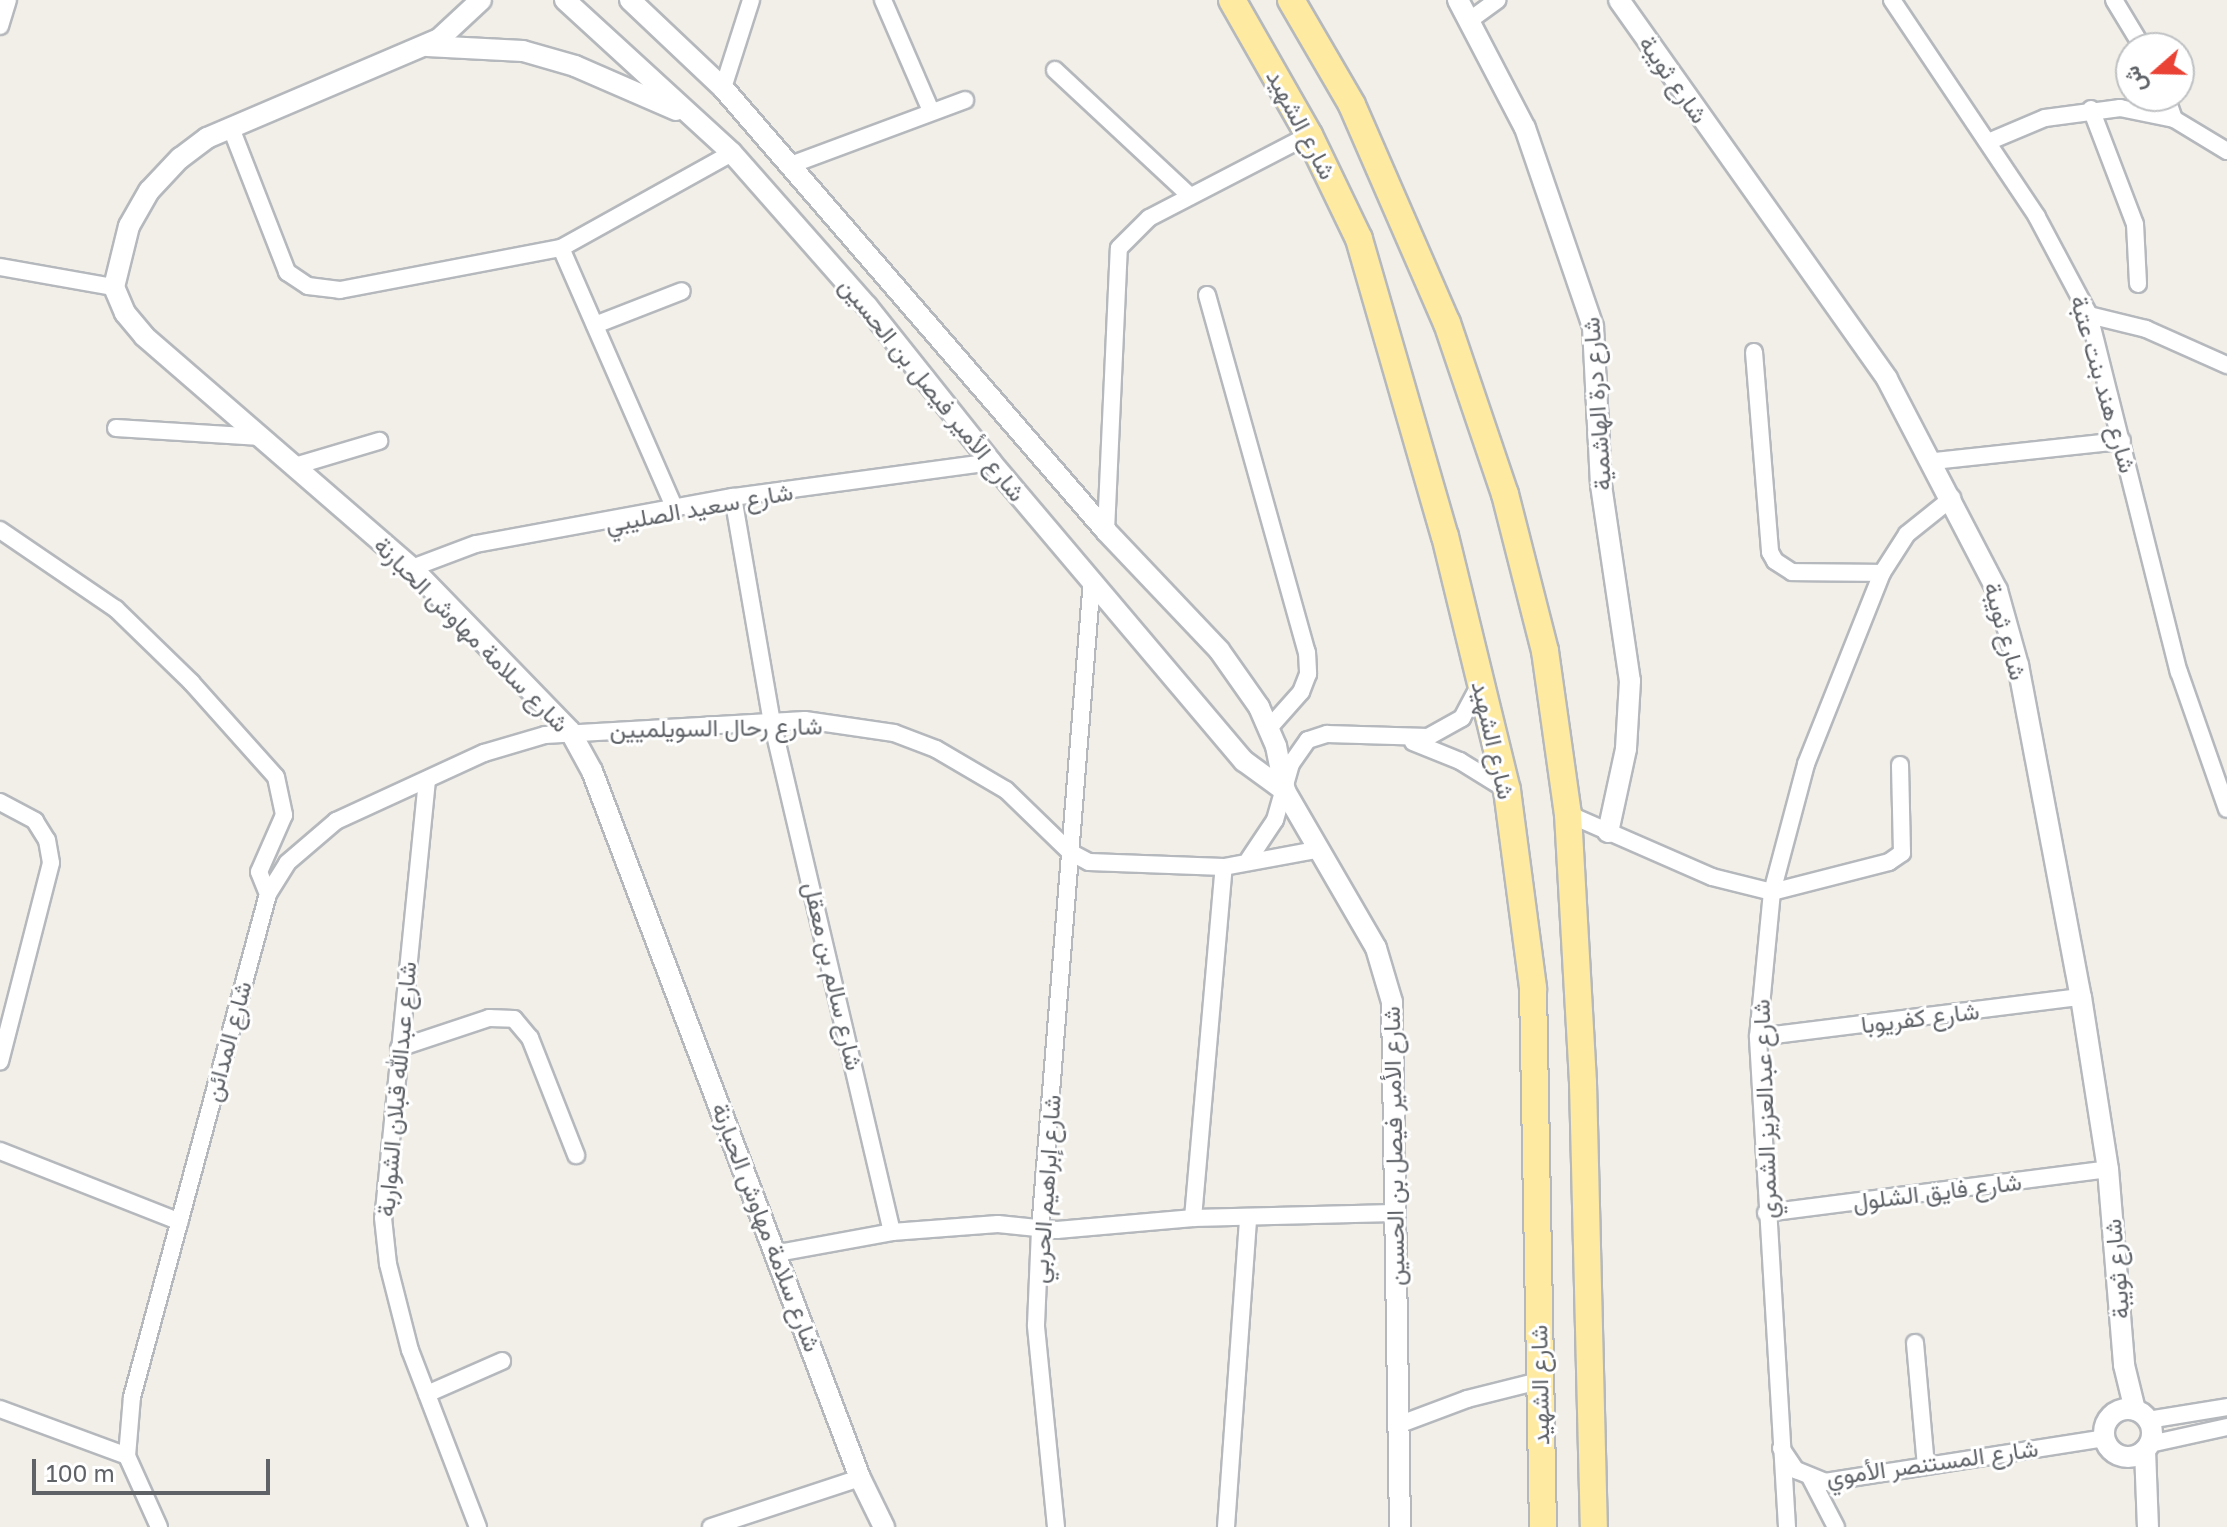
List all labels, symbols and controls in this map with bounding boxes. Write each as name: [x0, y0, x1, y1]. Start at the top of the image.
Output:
street label: شارع ثويبة: [1633, 30, 1715, 128]
north arrow: [2115, 32, 2195, 112]
text: ش: [2117, 63, 2151, 97]
street label: شارع الشهيد: [1261, 64, 1343, 184]
street label: شارع الأمير فيصل بن الحسين: [834, 271, 1032, 507]
street label: شارع هند بنت عتبة: [2065, 292, 2143, 476]
street label: شارع درة الهاشمية: [1576, 316, 1616, 492]
street label: شارع سعيد الصليبي: [603, 476, 795, 538]
street label: شارع سلامة مهاوش الحبارنة: [368, 530, 576, 738]
street label: شارع ثويبة: [1978, 579, 2034, 683]
street label: شارع الشهيد: [1466, 678, 1522, 802]
street label: شارع رحال السويلميين: [609, 711, 823, 743]
street label: شارع سالم بن معقل: [798, 879, 870, 1073]
street label: شارع عبدالله قبلان الشواربة: [370, 960, 422, 1218]
street label: شارع المدائن: [197, 978, 257, 1104]
street label: شارع كفريوبا: [1859, 995, 1981, 1039]
street label: شارع عبدالعزيز الشمري: [1746, 999, 1782, 1219]
street label: شارع الأمير فيصل بن الحسين: [1376, 1006, 1410, 1286]
street label: شارع إبراهيم الحربي: [1024, 1094, 1066, 1284]
street label: شارع سلامة مهاوش الحبارنة: [706, 1098, 828, 1356]
street label: شارع فايق الشلول: [1851, 1166, 2023, 1216]
street label: شارع ثويبة: [2097, 1218, 2135, 1320]
street label: شارع الشهيد: [1524, 1325, 1554, 1445]
street label: شارع المستنصر الأموي: [1824, 1433, 2040, 1491]
scale bar: [36, 1443, 274, 1493]
text: 100 m: [46, 1458, 115, 1487]

